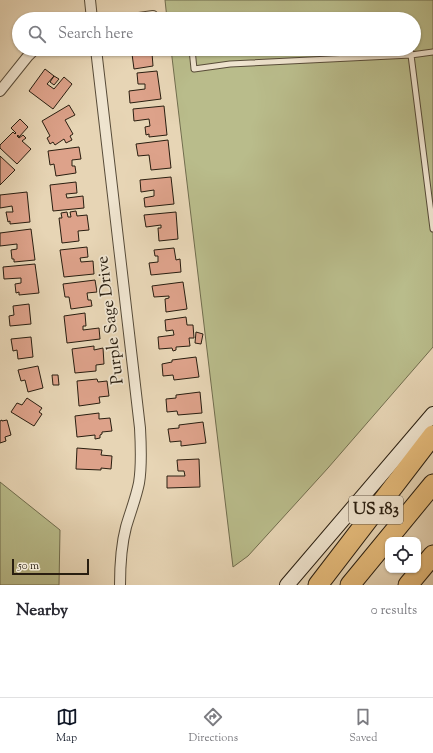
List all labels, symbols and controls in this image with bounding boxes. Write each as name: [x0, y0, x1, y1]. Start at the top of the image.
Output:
search box: [12, 12, 421, 56]
icon: search: [26, 23, 48, 45]
text: Search here: [58, 24, 133, 45]
street label: Purple Sage Drive: [91, 254, 131, 386]
road number: US 183: [349, 496, 403, 524]
map controls: [385, 537, 421, 573]
button: locate: [385, 537, 421, 573]
scale bar: [12, 557, 89, 576]
text: 50 m: [18, 558, 39, 574]
text: Nearby: [16, 599, 68, 623]
text: 0 results: [371, 602, 417, 620]
tab: Map: [56, 706, 78, 746]
tab: Directions: [189, 706, 238, 746]
tab: Saved: [349, 706, 377, 746]

